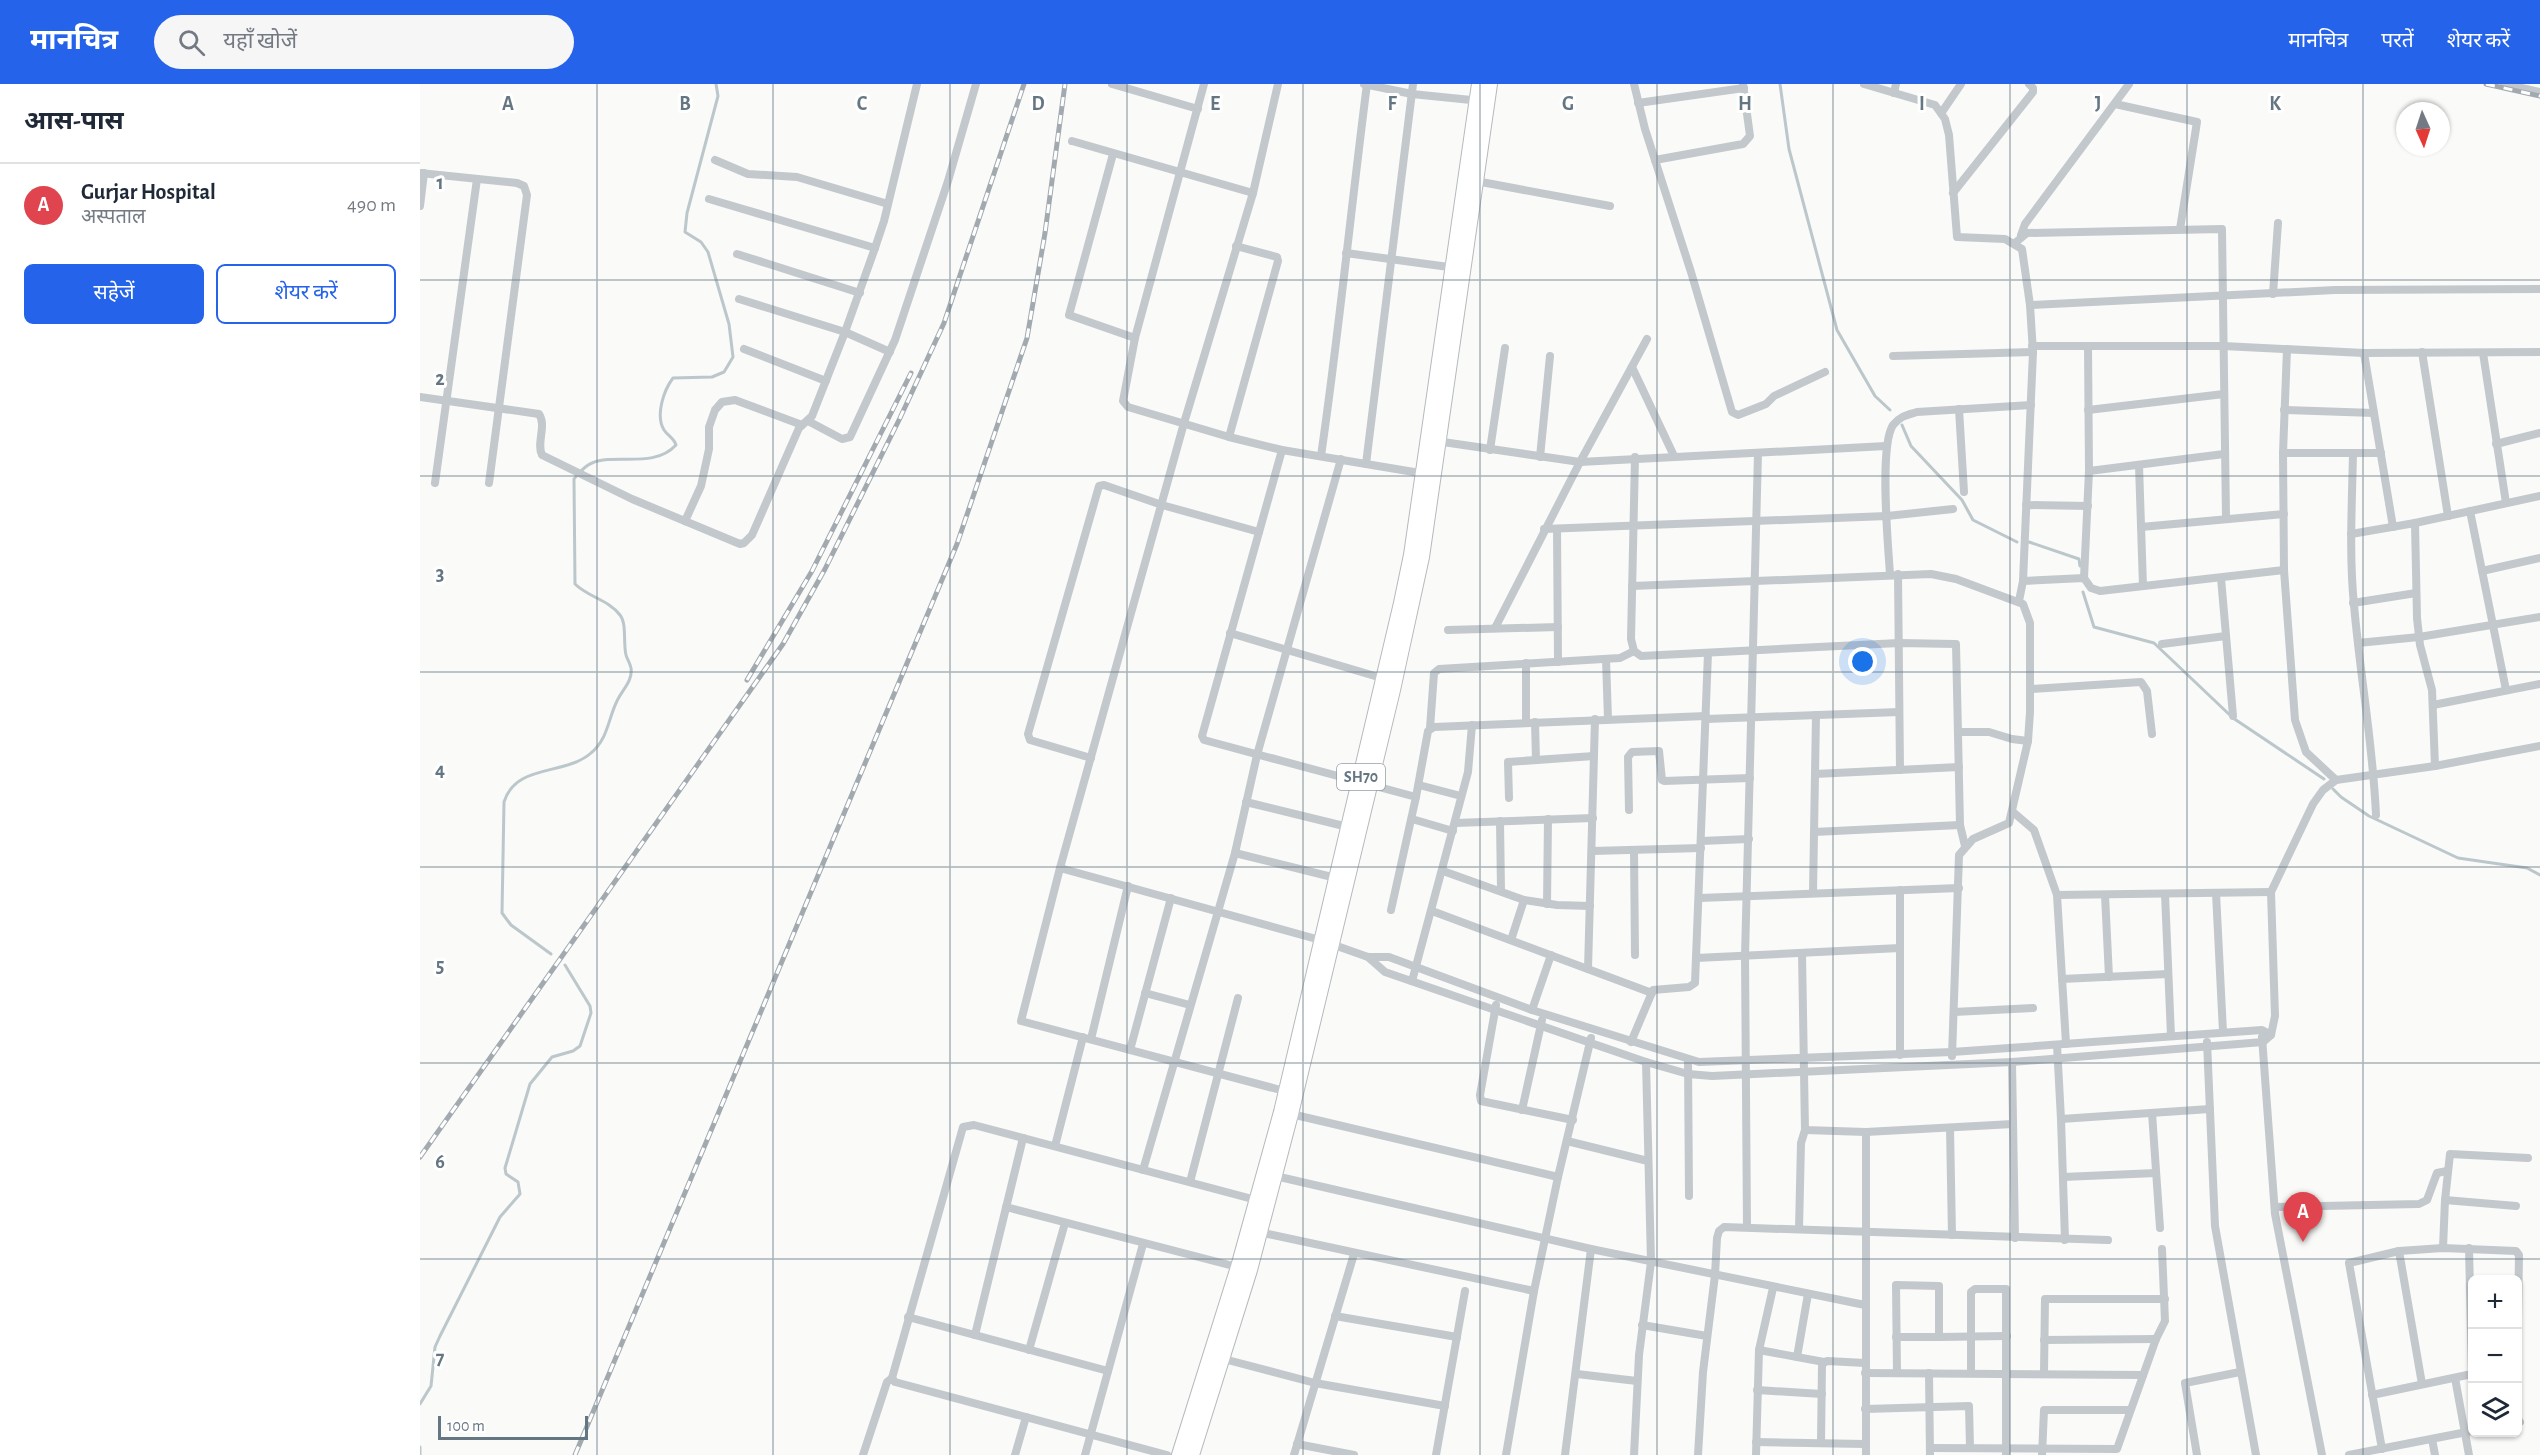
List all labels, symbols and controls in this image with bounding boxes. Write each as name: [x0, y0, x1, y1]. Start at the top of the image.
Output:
search box: [154, 15, 574, 69]
icon: search: [175, 26, 208, 59]
text: मानचित्र: [30, 27, 118, 55]
text: यहाँ खोजें: [223, 30, 297, 52]
text: मानचित्र: [2288, 30, 2348, 51]
text: परतें: [2381, 30, 2414, 51]
text: शेयर करें: [2447, 30, 2510, 51]
text: A: [502, 94, 514, 114]
text: B: [679, 94, 691, 114]
text: C: [857, 94, 868, 114]
text: D: [1031, 94, 1045, 114]
text: E: [1210, 94, 1220, 114]
text: F: [1387, 94, 1397, 114]
text: G: [1562, 94, 1574, 114]
text: H: [1738, 94, 1752, 114]
text: I: [1919, 94, 1925, 114]
text: J: [2095, 94, 2101, 114]
text: K: [2269, 94, 2281, 114]
north arrow: [2396, 102, 2450, 156]
text: आस-पास: [24, 108, 124, 134]
text: 1: [436, 173, 444, 193]
text: Gurjar Hospital: [81, 181, 216, 203]
text: A: [38, 195, 50, 215]
text: 490 m: [347, 195, 396, 215]
text: अस्पताल: [81, 207, 146, 227]
button: सहेजें: [24, 264, 204, 324]
button: शेयर करें: [216, 264, 396, 324]
text: 2: [435, 369, 445, 389]
text: 3: [436, 564, 444, 584]
your location: [1848, 647, 1877, 676]
text: 4: [435, 760, 445, 780]
road number: SH70: [1337, 764, 1385, 790]
text: 5: [436, 956, 444, 976]
text: 6: [435, 1152, 445, 1172]
pin: A: [2284, 1192, 2322, 1242]
map controls: [2468, 1275, 2522, 1437]
button: +: [2468, 1275, 2522, 1329]
button: −: [2468, 1329, 2522, 1383]
text: 7: [436, 1348, 445, 1368]
button: layers: [2468, 1383, 2522, 1437]
scale bar: [438, 1413, 588, 1440]
text: 100 m: [447, 1418, 485, 1434]

